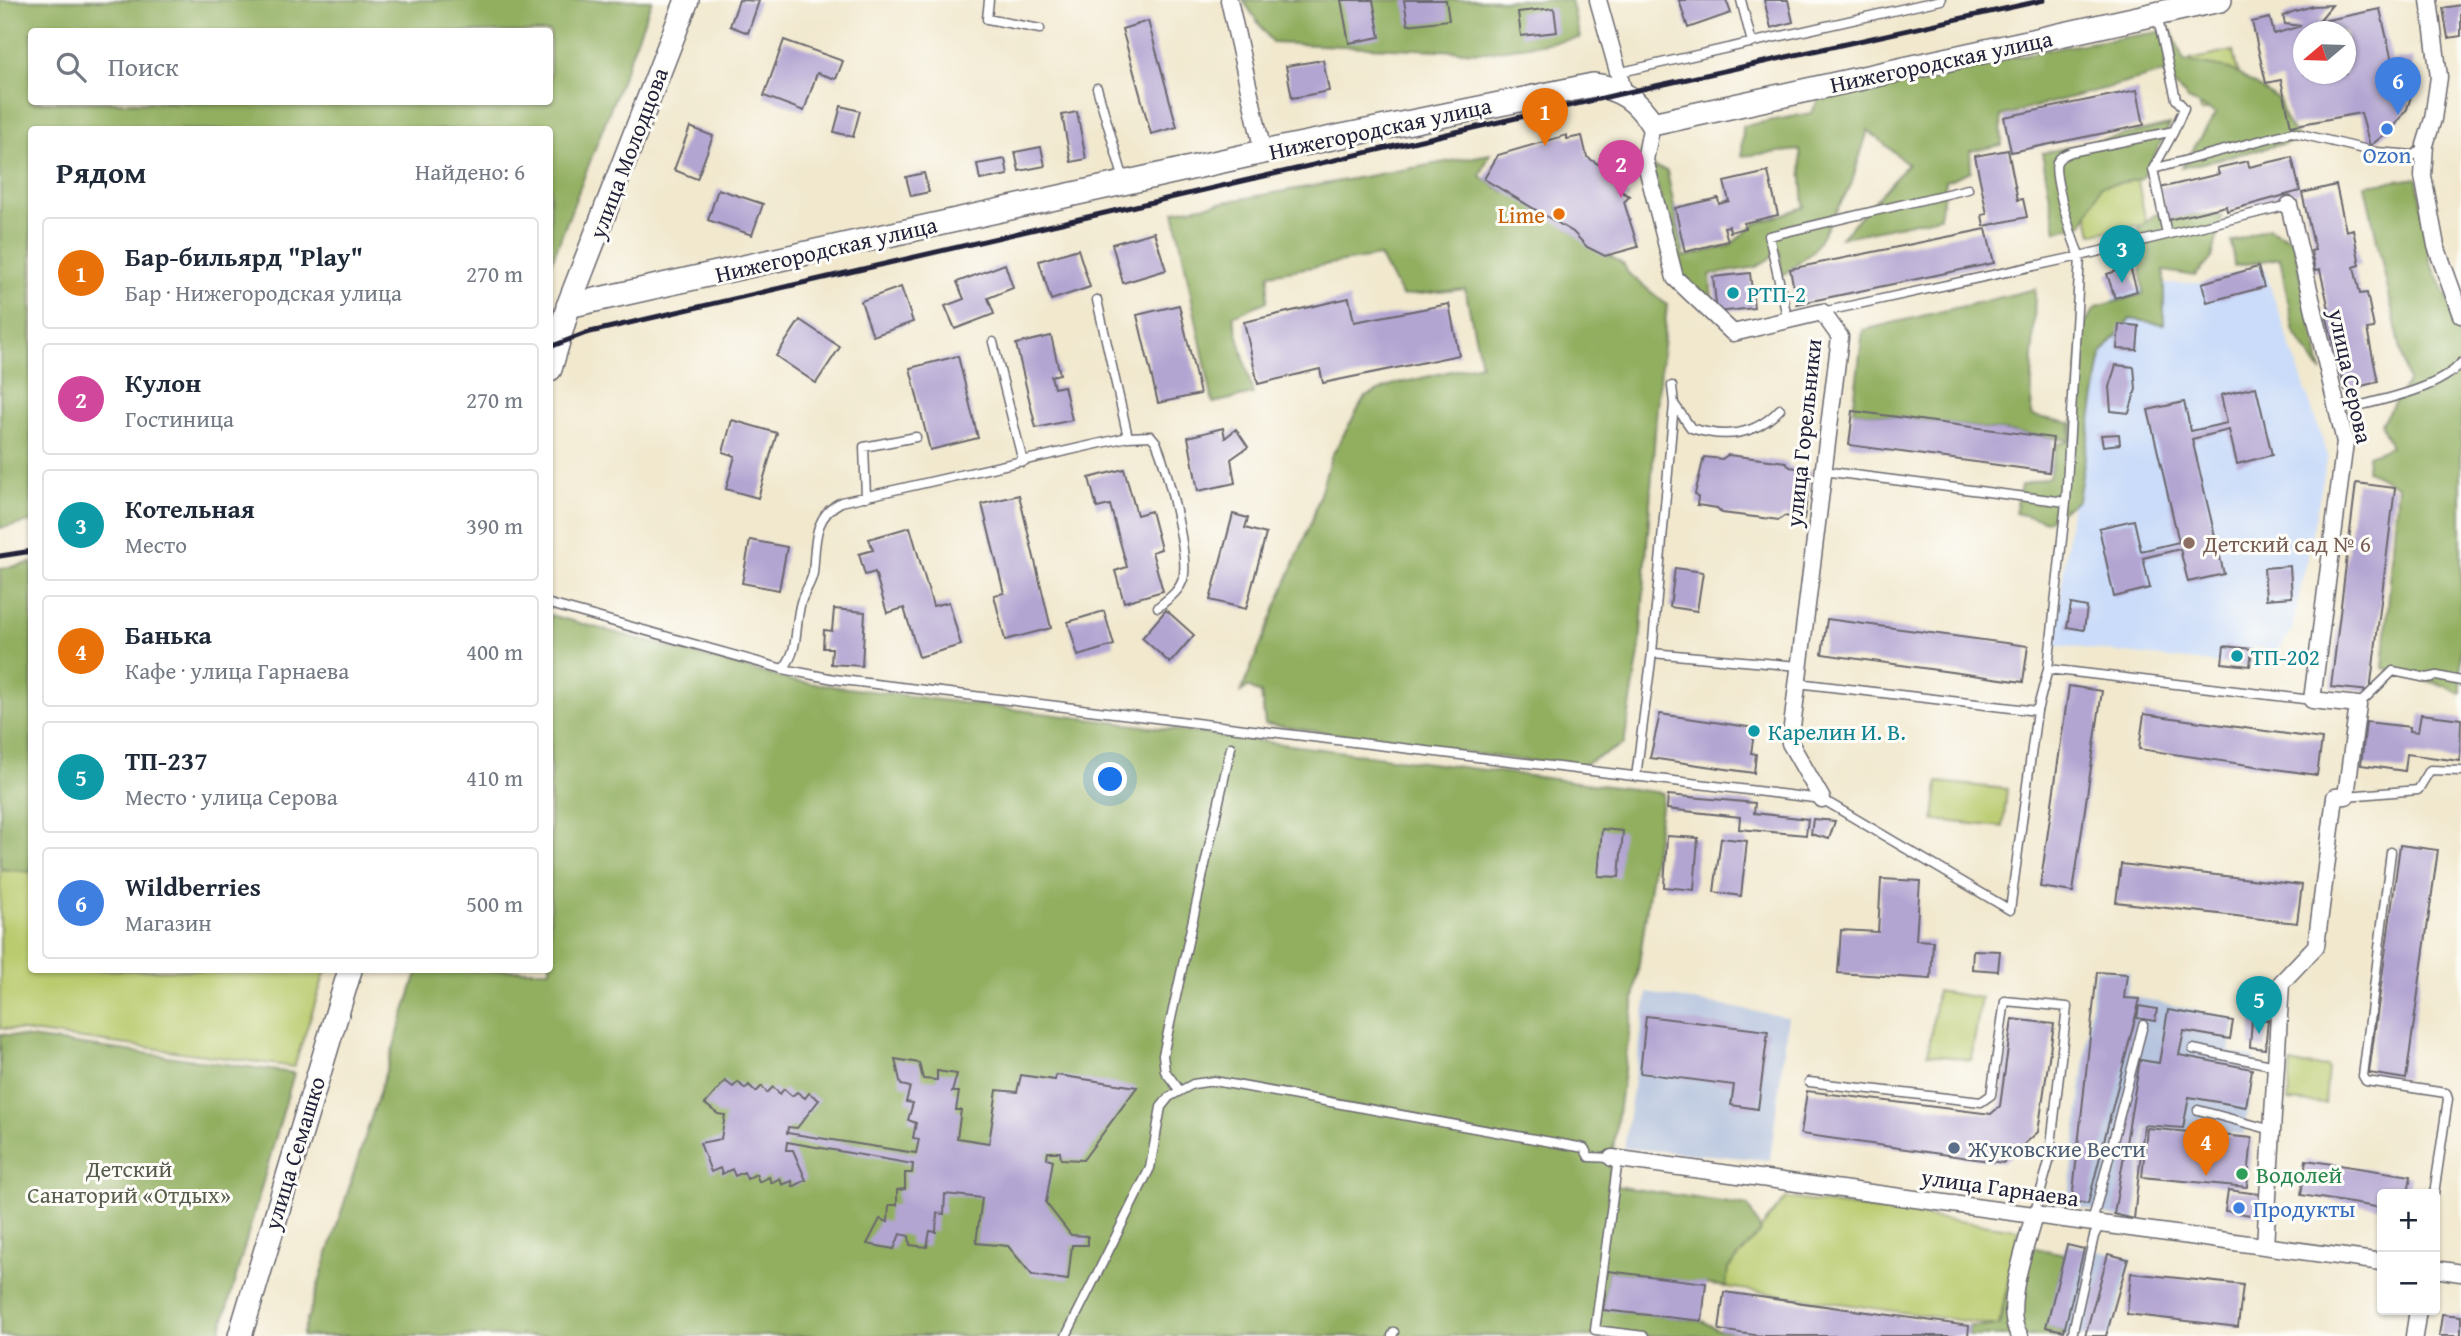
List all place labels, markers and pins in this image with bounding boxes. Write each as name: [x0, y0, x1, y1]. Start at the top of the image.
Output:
pin: 6: [2375, 57, 2421, 115]
pin: 1: [1522, 88, 1568, 146]
marker: Ozon: [2379, 121, 2395, 137]
place label: Ozon: [2363, 138, 2411, 171]
pin: 2: [1598, 140, 1644, 198]
place label: Lime: [1498, 198, 1545, 231]
marker: Lime: [1551, 206, 1567, 222]
pin: 3: [2099, 225, 2145, 283]
place label: РТП-2: [1747, 277, 1806, 310]
marker: РТП-2: [1725, 285, 1741, 301]
place label: Детский сад № 6: [2202, 527, 2371, 560]
marker: Детский сад № 6: [2181, 535, 2197, 551]
place label: ТП-202: [2251, 640, 2320, 673]
marker: ТП-202: [2229, 648, 2245, 664]
place label: Карелин И. В.: [1768, 715, 1906, 748]
marker: Карелин И. В.: [1746, 723, 1762, 739]
pin: 5: [2236, 976, 2282, 1034]
pin: 4: [2183, 1118, 2229, 1176]
place label: Жуковские Вести: [1967, 1132, 2146, 1165]
marker: Жуковские Вести: [1946, 1140, 1962, 1156]
place label: Водолей: [2256, 1158, 2342, 1191]
marker: Водолей: [2234, 1166, 2250, 1182]
place label: Продукты: [2253, 1192, 2355, 1225]
marker: Продукты: [2231, 1200, 2247, 1216]

